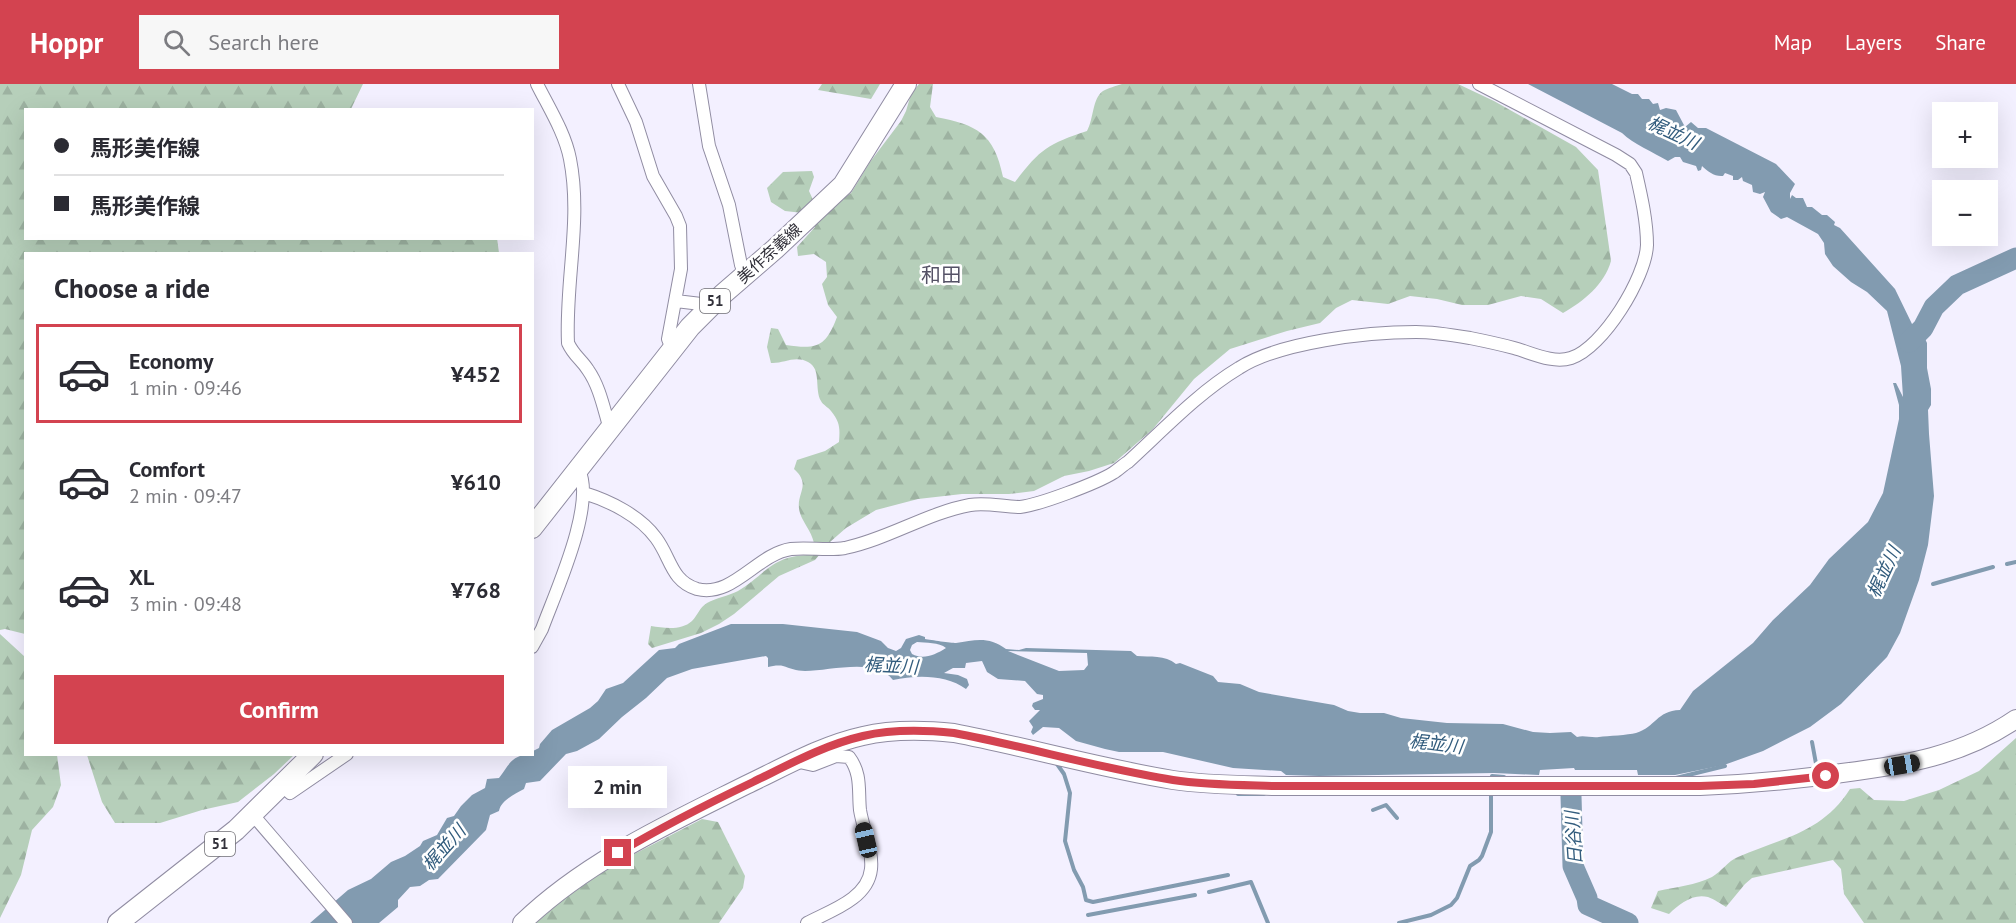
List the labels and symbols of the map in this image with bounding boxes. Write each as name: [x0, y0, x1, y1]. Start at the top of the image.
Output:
water label: 梶並川: [1644, 111, 1704, 155]
street label: 美作奈義線: [733, 219, 805, 287]
district label: 和田: [921, 262, 961, 288]
road number: 51: [700, 289, 730, 313]
water label: 梶並川: [1862, 541, 1906, 601]
water label: 梶並川: [863, 653, 921, 679]
water label: 梶並川: [1408, 729, 1466, 758]
car: [1883, 753, 1921, 777]
route start: [1812, 762, 1839, 789]
callout: 2 min: [568, 766, 668, 808]
water label: 日谷川: [1560, 808, 1587, 866]
water label: 梶並川: [417, 818, 472, 875]
car: [853, 820, 879, 860]
road number: 51: [205, 832, 235, 856]
route end: [604, 839, 631, 866]

